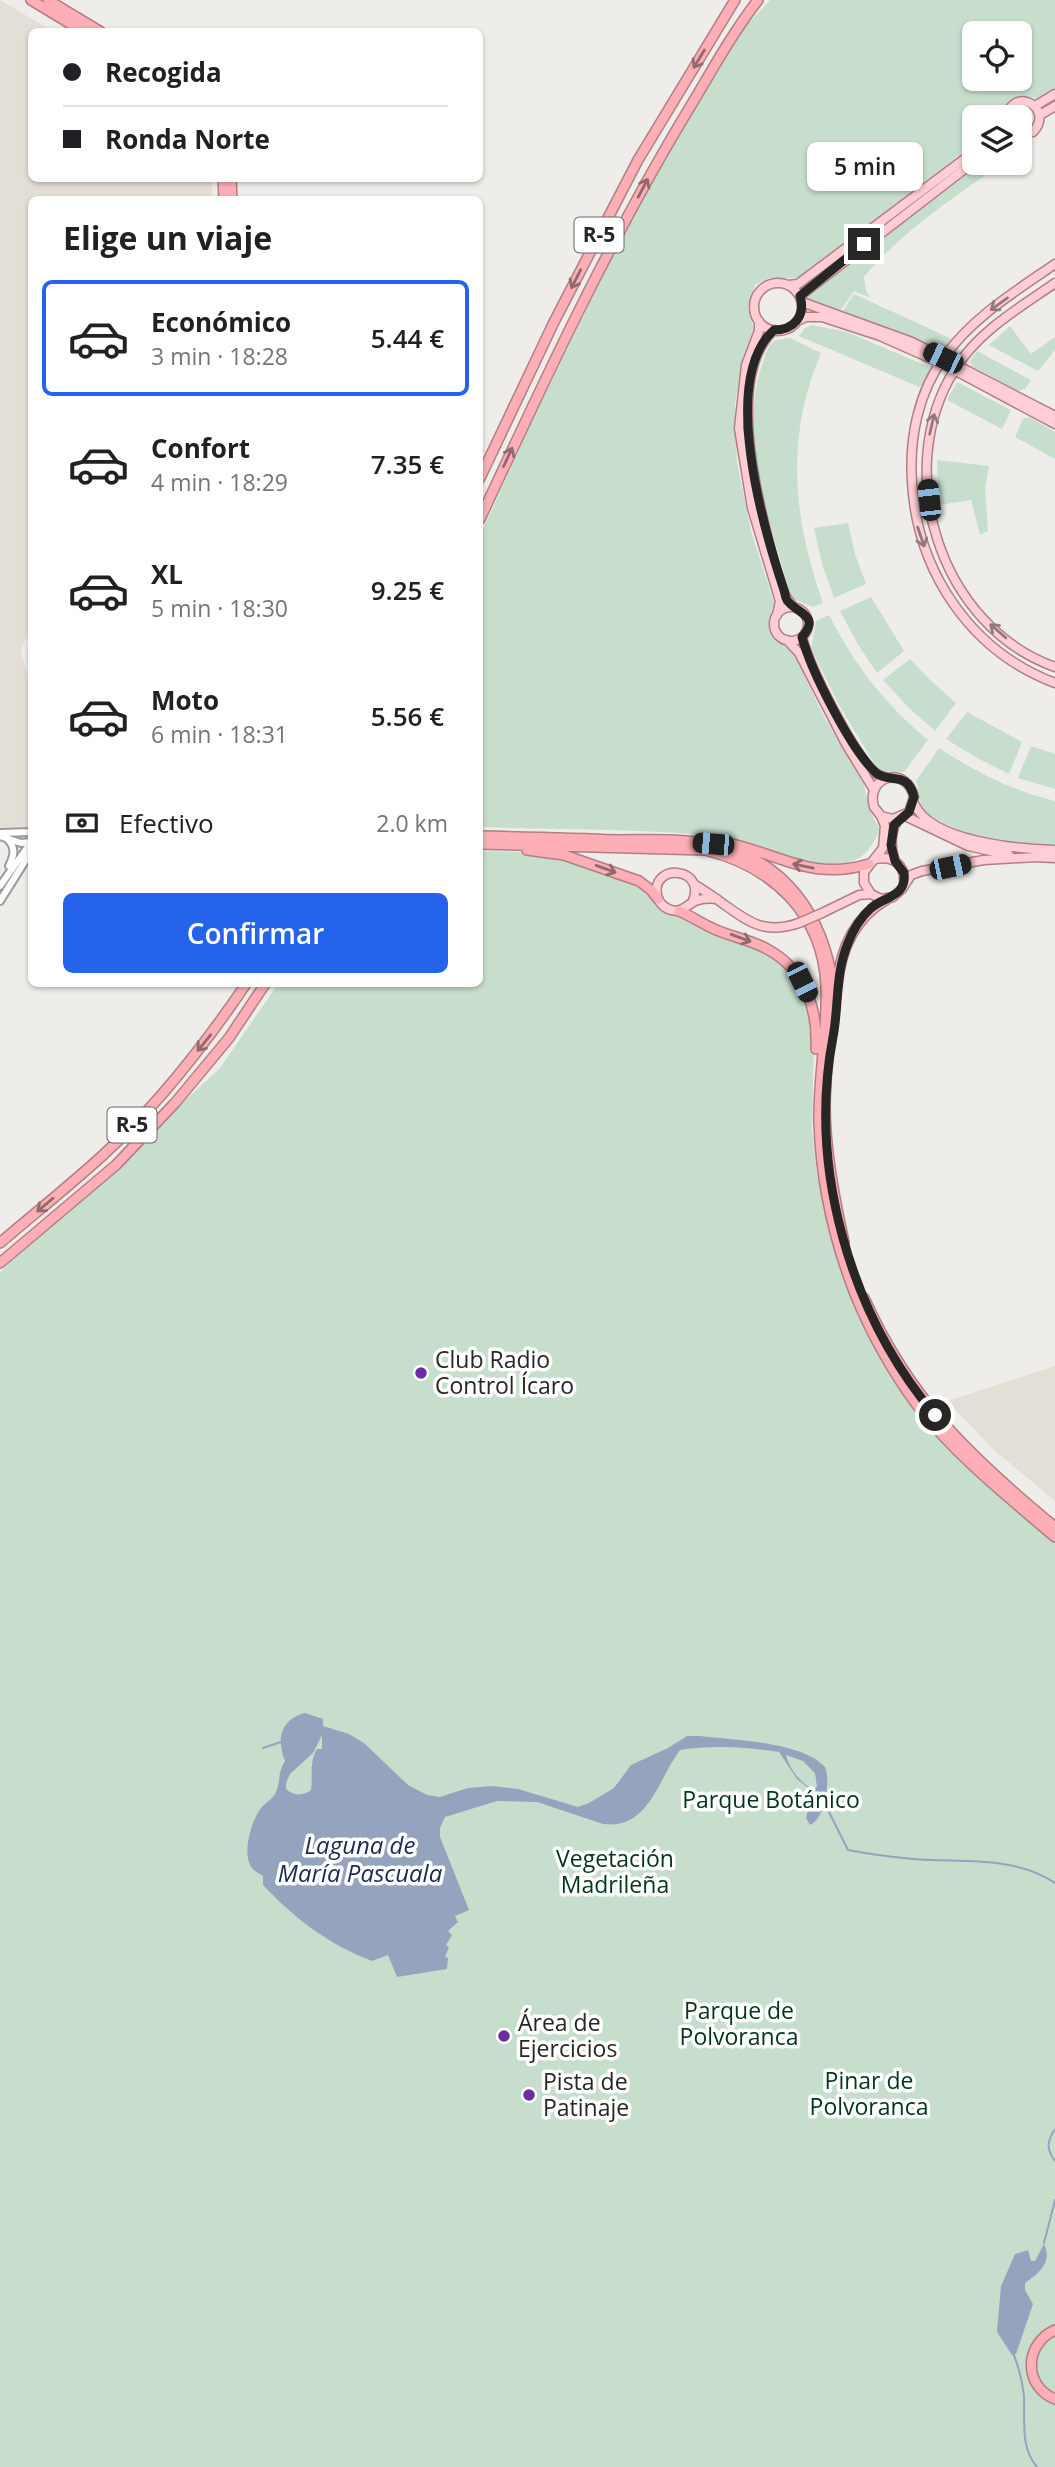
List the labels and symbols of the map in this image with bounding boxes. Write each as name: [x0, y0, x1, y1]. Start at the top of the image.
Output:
one-way arrow: [692, 49, 706, 69]
callout: 5 min: [806, 142, 922, 191]
one-way arrow: [636, 178, 650, 198]
road number: R-5: [574, 218, 624, 252]
route end: [848, 228, 880, 260]
one-way arrow: [569, 268, 582, 289]
one-way arrow: [990, 296, 1009, 311]
car: [920, 339, 967, 377]
one-way arrow: [927, 414, 940, 436]
one-way arrow: [502, 447, 516, 468]
car: [917, 478, 942, 522]
one-way arrow: [916, 526, 928, 548]
one-way arrow: [989, 623, 1007, 639]
car: [692, 832, 735, 856]
car: [928, 852, 973, 882]
one-way arrow: [792, 859, 815, 873]
one-way arrow: [595, 864, 617, 877]
one-way arrow: [729, 933, 751, 945]
car: [784, 959, 821, 1005]
one-way arrow: [196, 1034, 212, 1052]
road number: R-5: [108, 1108, 156, 1142]
one-way arrow: [36, 1197, 54, 1213]
place label: Club Radio Control Ícaro: [435, 1343, 574, 1401]
marker: Club Radio Control Ícaro: [413, 1365, 429, 1381]
route start: [919, 1399, 951, 1431]
park label: Parque Botánico: [682, 1783, 860, 1815]
water label: Laguna de María Pascuala: [278, 1828, 443, 1889]
park label: Vegetación Madrileña: [556, 1842, 674, 1900]
park label: Parque de Polvoranca: [680, 1994, 798, 2052]
place label: Área de Ejercicios: [518, 2006, 617, 2064]
marker: Área de Ejercicios: [496, 2028, 512, 2044]
park label: Pinar de Polvoranca: [810, 2064, 928, 2122]
place label: Pista de Patinaje: [543, 2065, 629, 2123]
marker: Pista de Patinaje: [521, 2087, 537, 2103]

